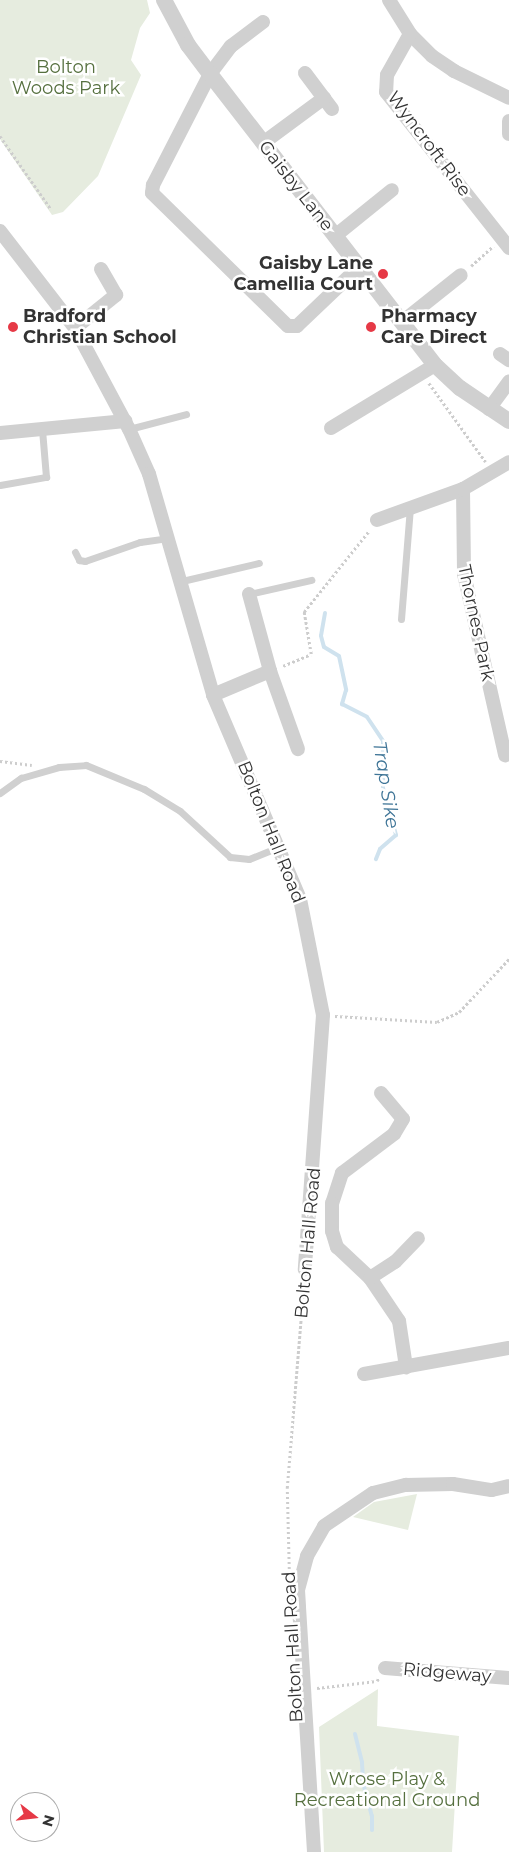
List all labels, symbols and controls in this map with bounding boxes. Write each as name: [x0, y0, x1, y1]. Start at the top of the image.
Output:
park label: Bolton Woods Park: [12, 57, 120, 100]
street label: Wyncroft Rise: [382, 87, 476, 201]
street label: Gaisby Lane: [254, 136, 338, 236]
place label: Gaisby Lane Camellia Court: [233, 253, 373, 296]
marker: Gaisby Lane Camellia Court: [377, 268, 389, 280]
place label: Bradford Christian School: [23, 306, 177, 348]
place label: Pharmacy Care Direct: [381, 306, 487, 348]
marker: Bradford Christian School: [7, 321, 19, 333]
marker: Pharmacy Care Direct: [365, 321, 377, 333]
street label: Thornes Park: [453, 563, 499, 683]
water label: Trap Sike: [368, 740, 404, 830]
street label: Bolton Hall Road: [233, 758, 309, 906]
street label: Bolton Hall Road: [291, 1167, 325, 1319]
street label: Bolton Hall Road: [278, 1571, 308, 1723]
street label: Ridgeway: [402, 1658, 492, 1688]
park label: Wrose Play & Recreational Ground: [294, 1769, 480, 1812]
north arrow: [10, 1792, 60, 1842]
text: N: [38, 1813, 59, 1829]

